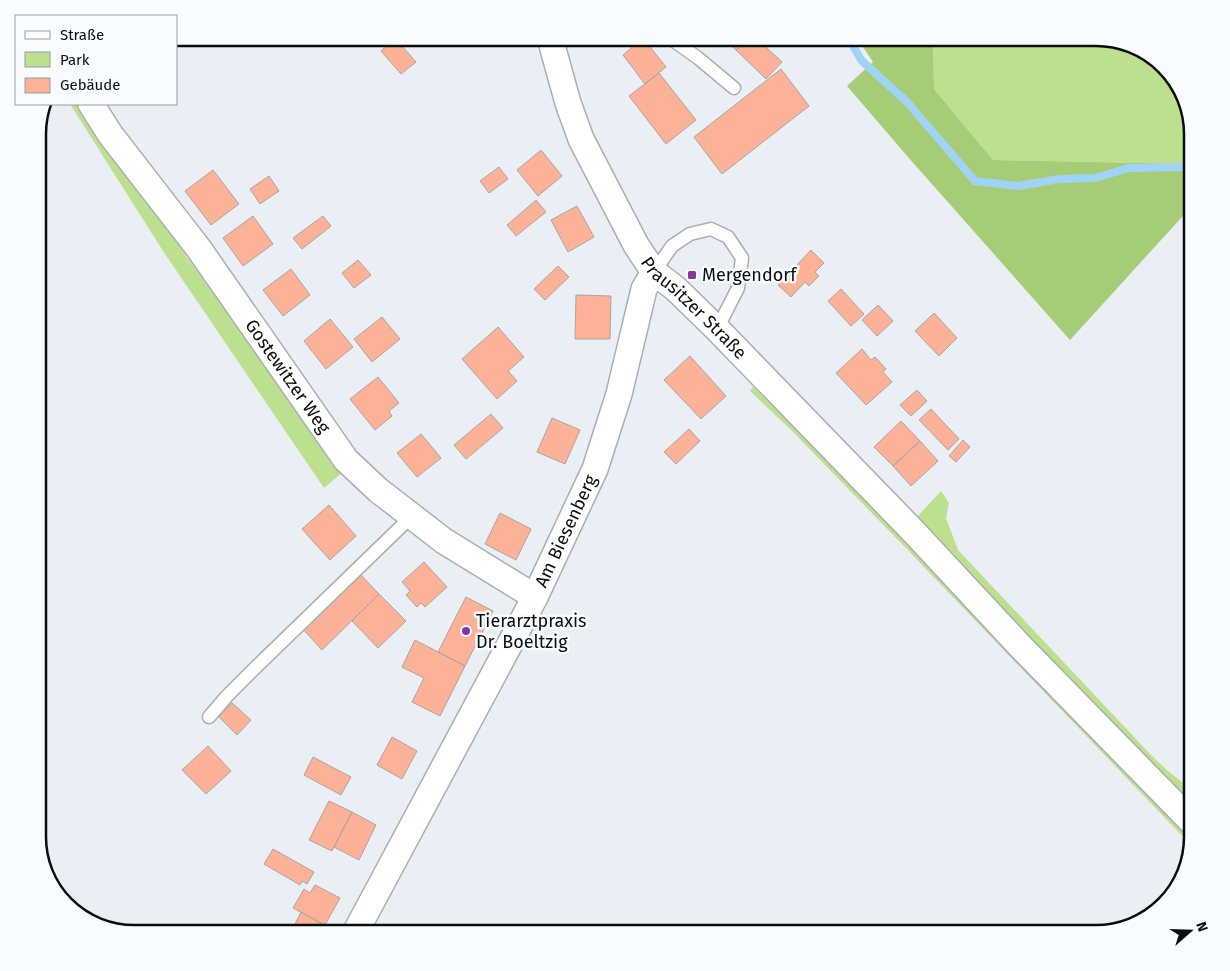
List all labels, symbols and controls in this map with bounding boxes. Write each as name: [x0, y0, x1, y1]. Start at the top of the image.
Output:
legend: [15, 15, 178, 105]
text: Straße: [60, 26, 104, 44]
text: Park: [60, 51, 90, 69]
text: Gebäude: [60, 76, 120, 94]
street label: Prausitzer Straße: [636, 253, 751, 364]
place label: Mergendorf: [702, 264, 798, 286]
marker: Mergendorf: [686, 269, 698, 281]
street label: Gostewitzer Weg: [240, 315, 335, 438]
street label: Am Biesenberg: [530, 471, 602, 591]
place label: Tierarztpraxis Dr. Boeltzig: [476, 610, 586, 653]
marker: Tierarztpraxis Dr. Boeltzig: [460, 625, 472, 637]
north arrow: [1165, 906, 1215, 956]
text: N: [1192, 919, 1211, 934]

